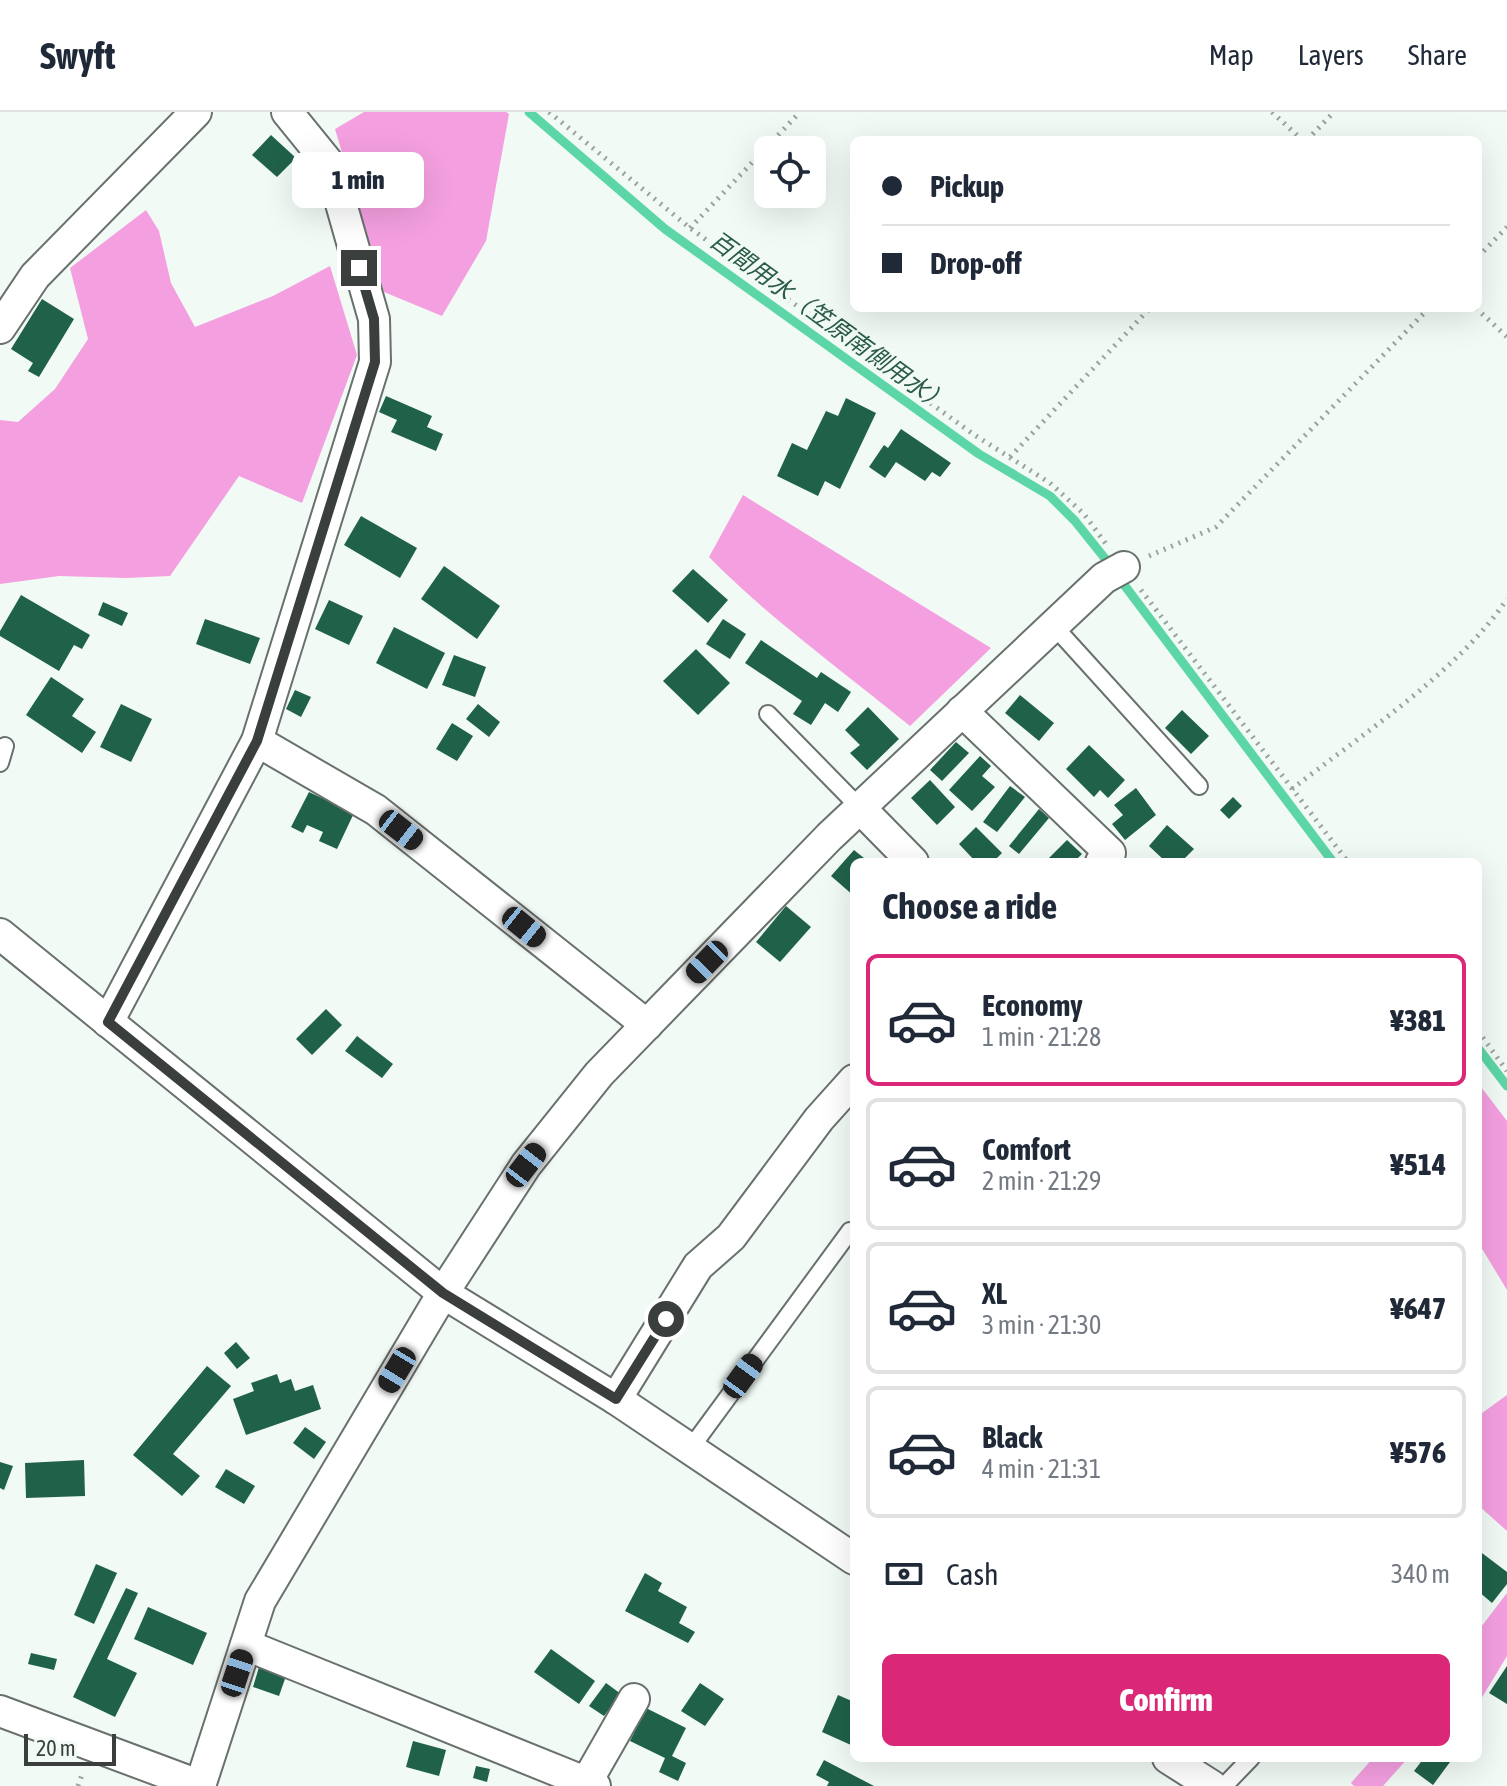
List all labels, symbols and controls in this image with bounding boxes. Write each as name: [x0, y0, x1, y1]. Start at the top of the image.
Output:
text: Swyft: [40, 34, 115, 77]
text: Map: [1209, 39, 1254, 71]
text: Layers: [1298, 39, 1364, 71]
text: Share: [1408, 39, 1467, 71]
map controls: [754, 136, 826, 208]
button: locate: [754, 136, 826, 208]
callout: 1 min: [293, 152, 425, 208]
text: 1 min: [331, 165, 385, 195]
text: Pickup: [930, 169, 1004, 203]
water label: 百間用水（笠原南側用水）: [705, 226, 954, 417]
text: Drop-off: [930, 246, 1022, 280]
route end: [341, 250, 377, 286]
car: [375, 806, 427, 854]
text: Choose a ride: [882, 885, 1057, 927]
car: [498, 903, 550, 951]
car: [682, 936, 732, 988]
icon: car: [886, 984, 958, 1056]
text: Economy: [982, 988, 1083, 1022]
text: ¥381: [1390, 1003, 1446, 1037]
text: 1 min · 21:28: [982, 1022, 1101, 1052]
icon: car: [886, 1128, 958, 1200]
text: Comfort: [982, 1132, 1071, 1166]
car: [502, 1139, 550, 1191]
text: ¥514: [1390, 1147, 1446, 1181]
text: 2 min · 21:29: [982, 1166, 1101, 1196]
icon: car: [886, 1272, 958, 1344]
text: XL: [982, 1276, 1007, 1310]
text: ¥647: [1390, 1291, 1446, 1325]
route start: [648, 1301, 684, 1337]
text: 3 min · 21:30: [982, 1310, 1101, 1340]
car: [374, 1343, 420, 1397]
car: [719, 1350, 767, 1402]
icon: car: [886, 1416, 958, 1488]
text: Black: [982, 1420, 1042, 1454]
text: ¥576: [1390, 1435, 1446, 1469]
text: 4 min · 21:31: [982, 1454, 1101, 1484]
icon: cash: [882, 1552, 926, 1596]
text: Cash: [946, 1557, 999, 1591]
text: 340 m: [1391, 1559, 1450, 1589]
car: [218, 1646, 256, 1700]
button: Confirm: [882, 1654, 1450, 1746]
scale bar: [24, 1730, 116, 1766]
text: 20 m: [36, 1735, 76, 1761]

